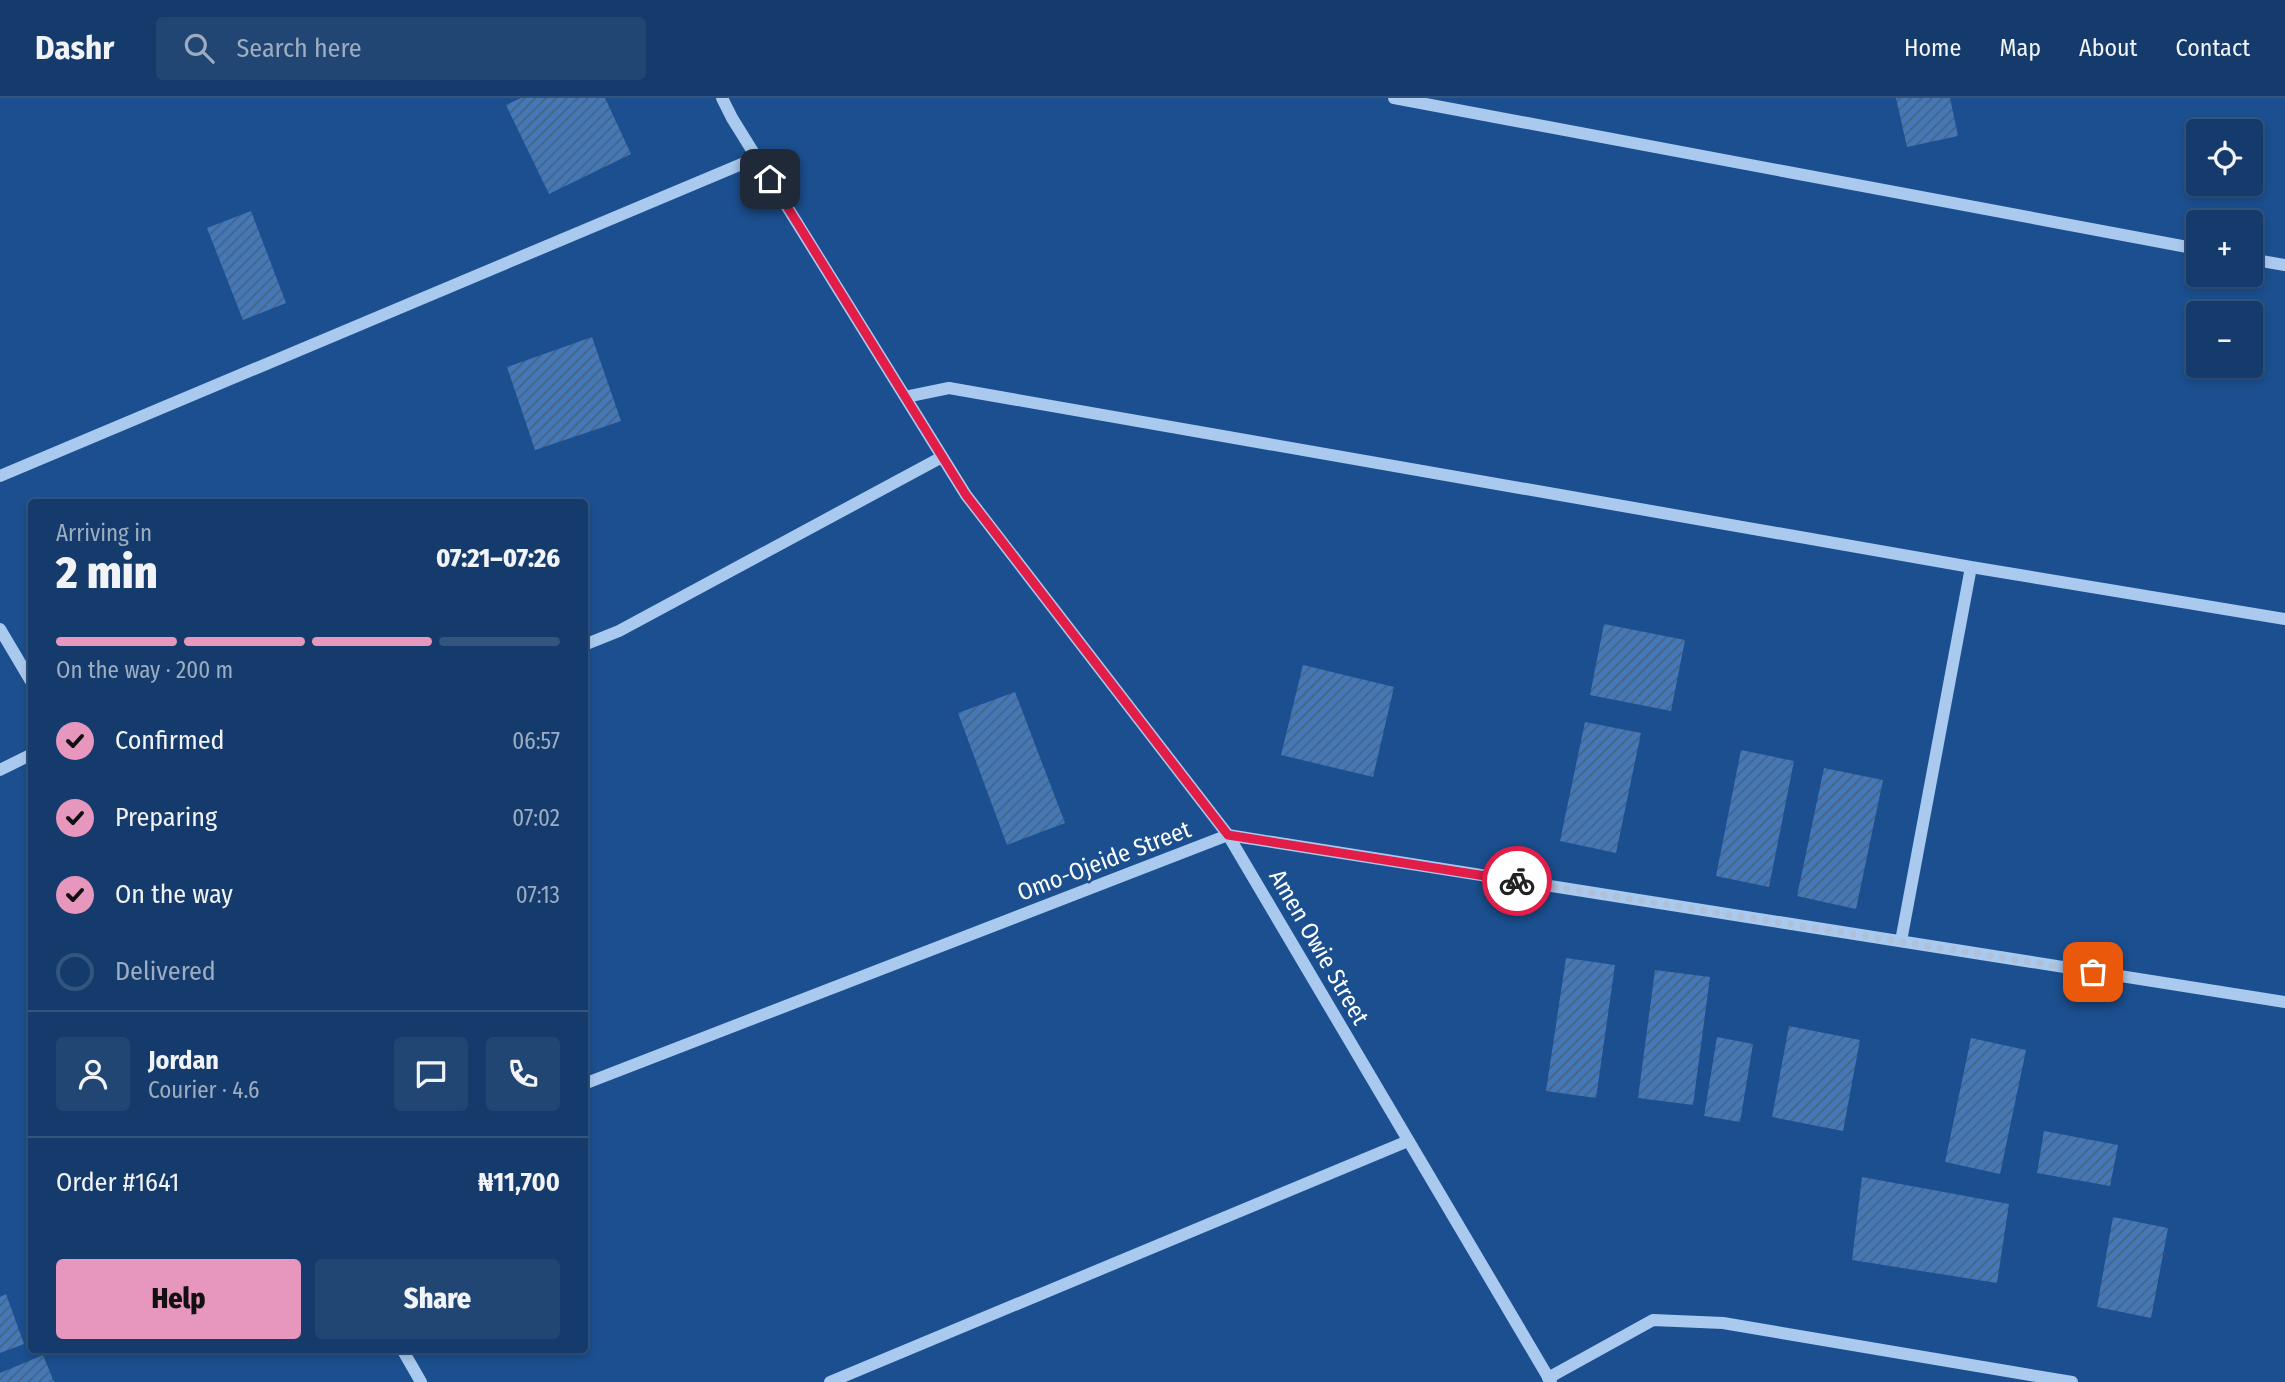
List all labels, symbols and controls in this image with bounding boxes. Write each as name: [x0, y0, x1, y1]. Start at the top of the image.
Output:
search box: [156, 17, 646, 80]
text: Dashr: [35, 28, 114, 68]
icon: search: [180, 29, 218, 67]
text: Search here: [236, 33, 362, 64]
text: Home: [1904, 34, 1961, 62]
text: Map: [1999, 34, 2041, 62]
text: About: [2079, 34, 2137, 62]
text: Contact: [2175, 34, 2250, 62]
map controls: [2186, 119, 2263, 378]
button: locate: [2186, 119, 2263, 196]
pin: [740, 149, 800, 209]
icon: home: [751, 160, 789, 198]
button: +: [2186, 210, 2263, 287]
button: −: [2186, 301, 2263, 378]
text: Arriving in: [56, 519, 152, 547]
text: 07:21–07:26: [436, 543, 560, 574]
text: 2 min: [56, 545, 158, 600]
text: On the way · 200 m: [56, 656, 233, 684]
icon: check: [56, 722, 94, 760]
text: Confirmed: [115, 725, 225, 756]
text: 06:57: [512, 727, 560, 755]
icon: check: [56, 799, 94, 837]
text: Preparing: [115, 802, 217, 833]
text: 07:02: [512, 804, 560, 832]
street label: Omo-Ojeide Street: [1013, 815, 1195, 907]
courier: [1482, 846, 1552, 916]
icon: bike: [1498, 862, 1536, 900]
street label: Amen Owie Street: [1263, 864, 1375, 1030]
icon: check: [56, 876, 94, 914]
text: On the way: [115, 879, 233, 910]
text: 07:13: [516, 881, 560, 909]
pin: [2063, 942, 2123, 1002]
icon: bag: [2074, 953, 2112, 991]
text: Delivered: [115, 956, 216, 987]
button: person: [56, 1037, 130, 1111]
button: chat: [394, 1037, 468, 1111]
button: phone: [486, 1037, 560, 1111]
text: Jordan: [148, 1045, 219, 1076]
text: Courier · 4.6: [148, 1076, 259, 1104]
text: Order #1641: [56, 1167, 179, 1198]
text: ₦11,700: [478, 1167, 560, 1198]
button: Help: [56, 1259, 301, 1339]
button: Share: [315, 1259, 560, 1339]

